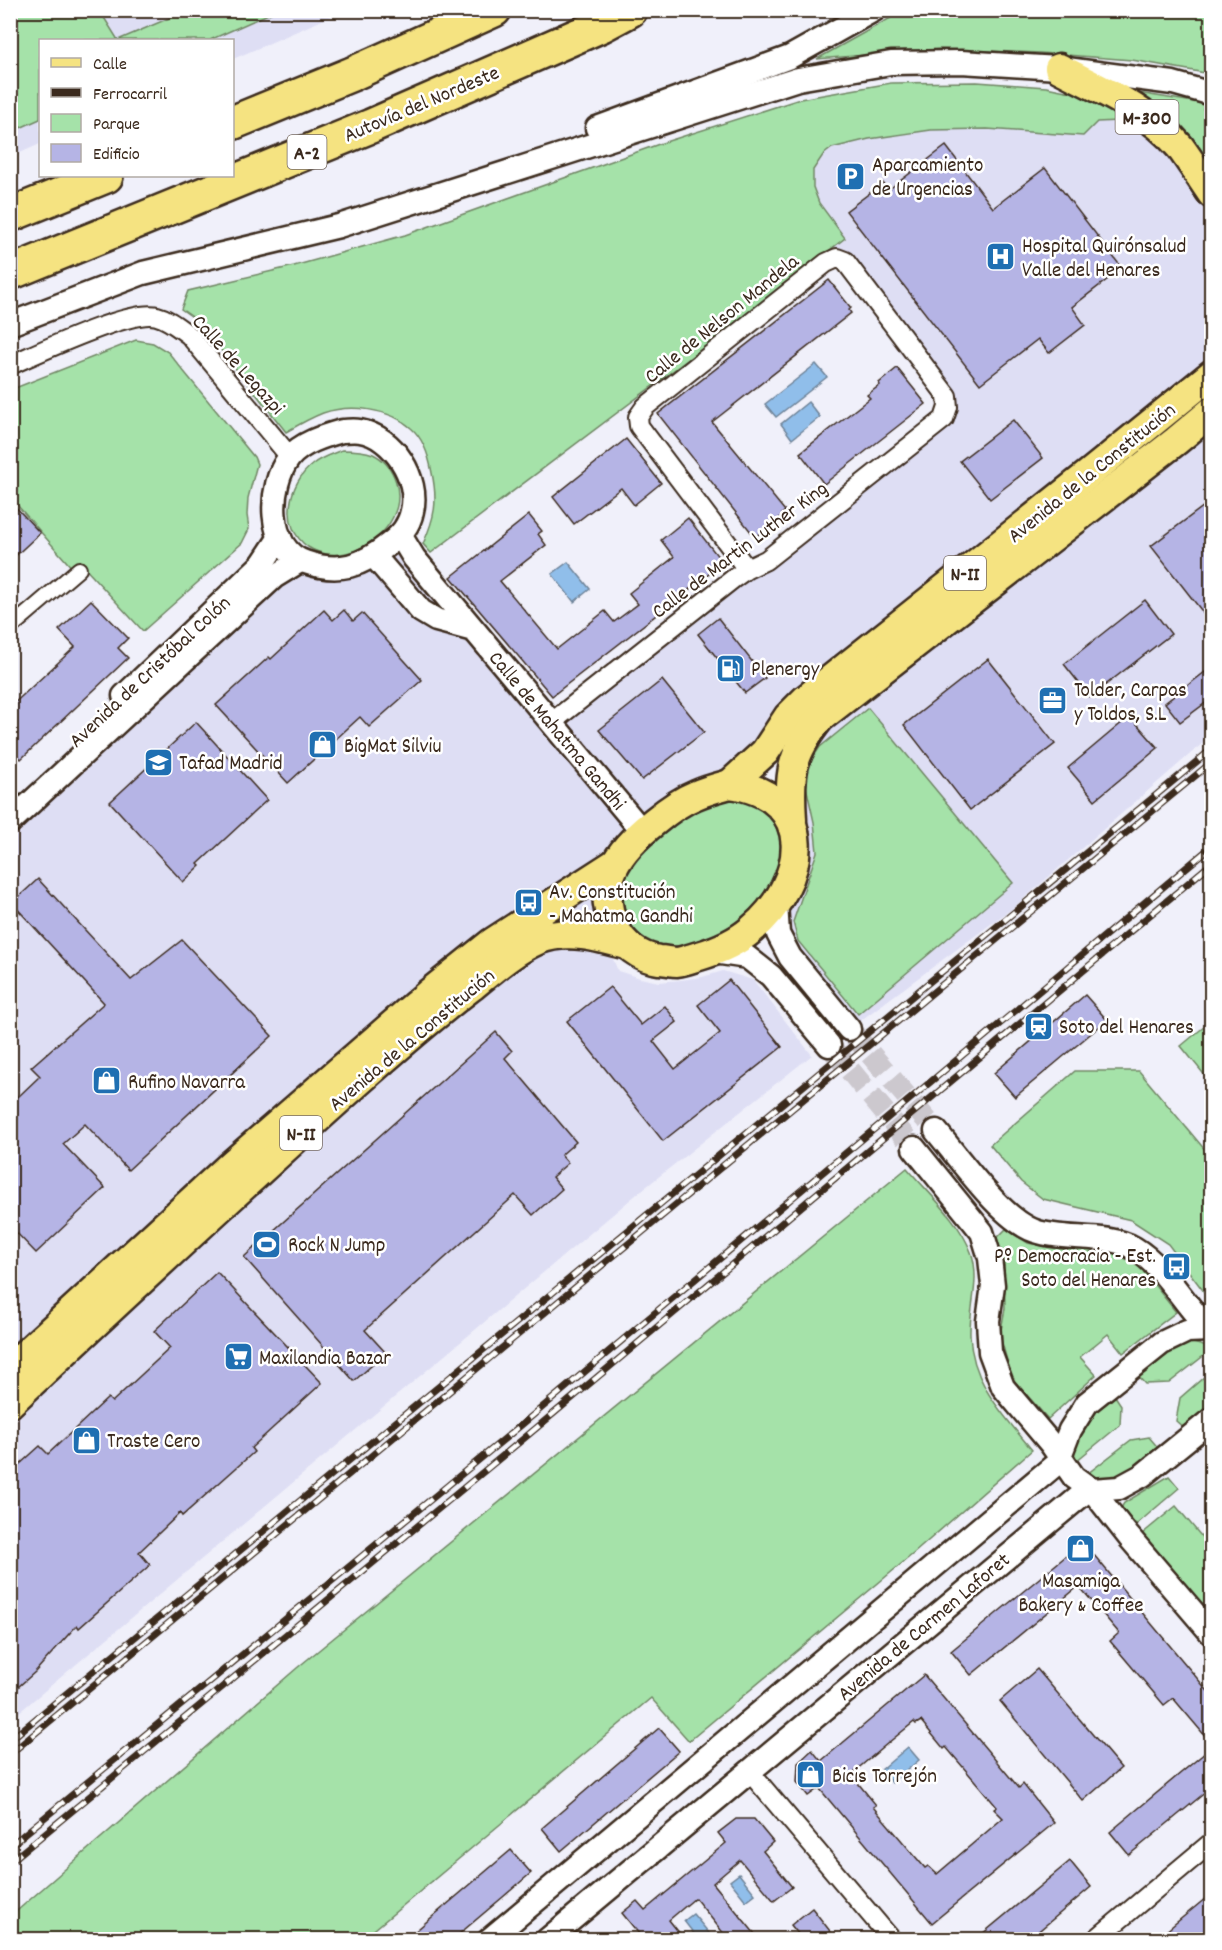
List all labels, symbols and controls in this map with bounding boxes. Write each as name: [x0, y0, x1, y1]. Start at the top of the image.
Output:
legend: [39, 39, 234, 177]
text: Calle: [93, 53, 127, 78]
street label: Autovía del Nordeste: [340, 59, 505, 152]
text: Ferrocarril: [93, 83, 168, 108]
road number: M-300: [1116, 100, 1178, 134]
text: Parque: [93, 113, 140, 138]
road number: A-2: [288, 135, 326, 169]
text: Edificio: [93, 143, 140, 168]
place label: Aparcamiento de Urgencias: [872, 152, 983, 206]
parking icon: Aparcamiento de Urgencias: [835, 160, 867, 192]
place label: Hospital Quirónsalud Valle del Henares: [1022, 233, 1186, 287]
hospital icon: Hospital Quirónsalud Valle del Henares: [985, 241, 1017, 273]
street label: Calle de Nelson Mandela: [639, 248, 808, 392]
street label: Calle de Legazpi: [183, 309, 290, 423]
street label: Avenida de la Constitución: [1002, 397, 1184, 552]
street label: Calle de Martin Luther King: [647, 475, 835, 628]
road number: N-II: [944, 556, 986, 590]
street label: Avenida de Cristóbal Colón: [63, 590, 239, 756]
street label: Calle de Mahatma Gandhi: [480, 646, 632, 818]
fuel station icon: Plenergy: [714, 652, 746, 684]
place label: Plenergy: [751, 656, 820, 686]
place label: Tolder, Carpas y Toldos, S.L: [1074, 677, 1187, 731]
office icon: Tolder, Carpas y Toldos, S.L: [1037, 685, 1069, 717]
shop icon: BigMat Silviu: [307, 729, 339, 761]
place label: BigMat Silviu: [344, 733, 441, 763]
school or university icon: Tafad Madrid: [142, 746, 174, 778]
place label: Tafad Madrid: [179, 750, 283, 780]
place label: Av. Constitución - Mahatma Gandhi: [549, 879, 693, 933]
bus stop icon: Av. Constitución - Mahatma Gandhi: [512, 887, 544, 919]
street label: Avenida de la Constitución: [323, 963, 503, 1120]
station icon: Soto del Henares: [1022, 1010, 1054, 1042]
place label: Soto del Henares: [1059, 1014, 1194, 1044]
shop icon: Rufino Navarra: [91, 1065, 123, 1097]
place label: Rufino Navarra: [128, 1069, 246, 1099]
road number: N-II: [280, 1116, 322, 1150]
sports icon: Rock N Jump: [251, 1228, 283, 1260]
place label: Rock N Jump: [288, 1232, 385, 1262]
place label: Pº Democracia - Est. Soto del Henares: [994, 1243, 1156, 1297]
bus stop icon: Pº Democracia - Est. Soto del Henares: [1161, 1251, 1193, 1283]
supermarket icon: Maxilandia Bazar: [222, 1341, 254, 1373]
place label: Maxilandia Bazar: [259, 1345, 391, 1375]
shop icon: Traste Cero: [70, 1424, 102, 1456]
place label: Traste Cero: [107, 1428, 200, 1458]
shop icon: Masamiga Bakery & Coffee: [1065, 1533, 1097, 1565]
street label: Avenida de Carmen Laforet: [832, 1547, 1018, 1710]
place label: Masamiga Bakery & Coffee: [1018, 1568, 1144, 1622]
shop icon: Bicis Torrejón: [795, 1759, 827, 1791]
place label: Bicis Torrejón: [832, 1763, 937, 1793]

